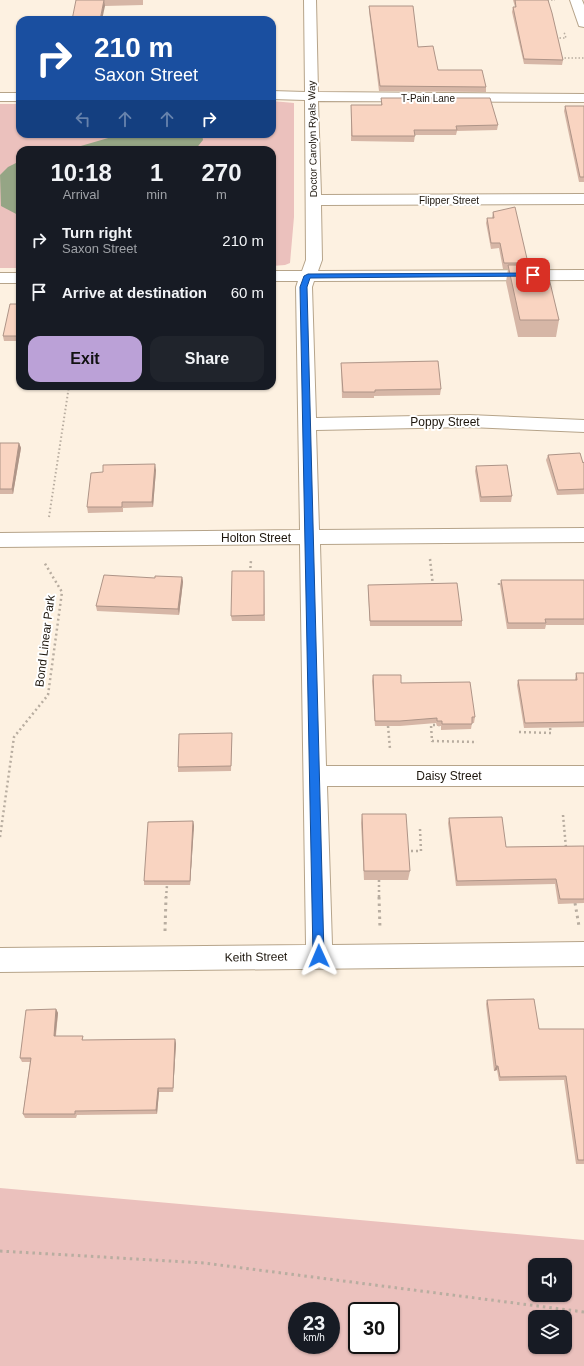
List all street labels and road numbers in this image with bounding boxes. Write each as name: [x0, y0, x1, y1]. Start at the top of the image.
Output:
street label: Doctor Carolyn Ryals Way: [306, 80, 319, 198]
street label: T-Pain Lane: [401, 93, 455, 104]
street label: Flipper Street: [419, 195, 479, 206]
street label: Poppy Street: [410, 415, 480, 429]
street label: Holton Street: [221, 531, 292, 545]
street label: Bond Linear Park: [32, 593, 58, 688]
street label: Daisy Street: [416, 769, 482, 783]
street label: Keith Street: [225, 949, 288, 965]

